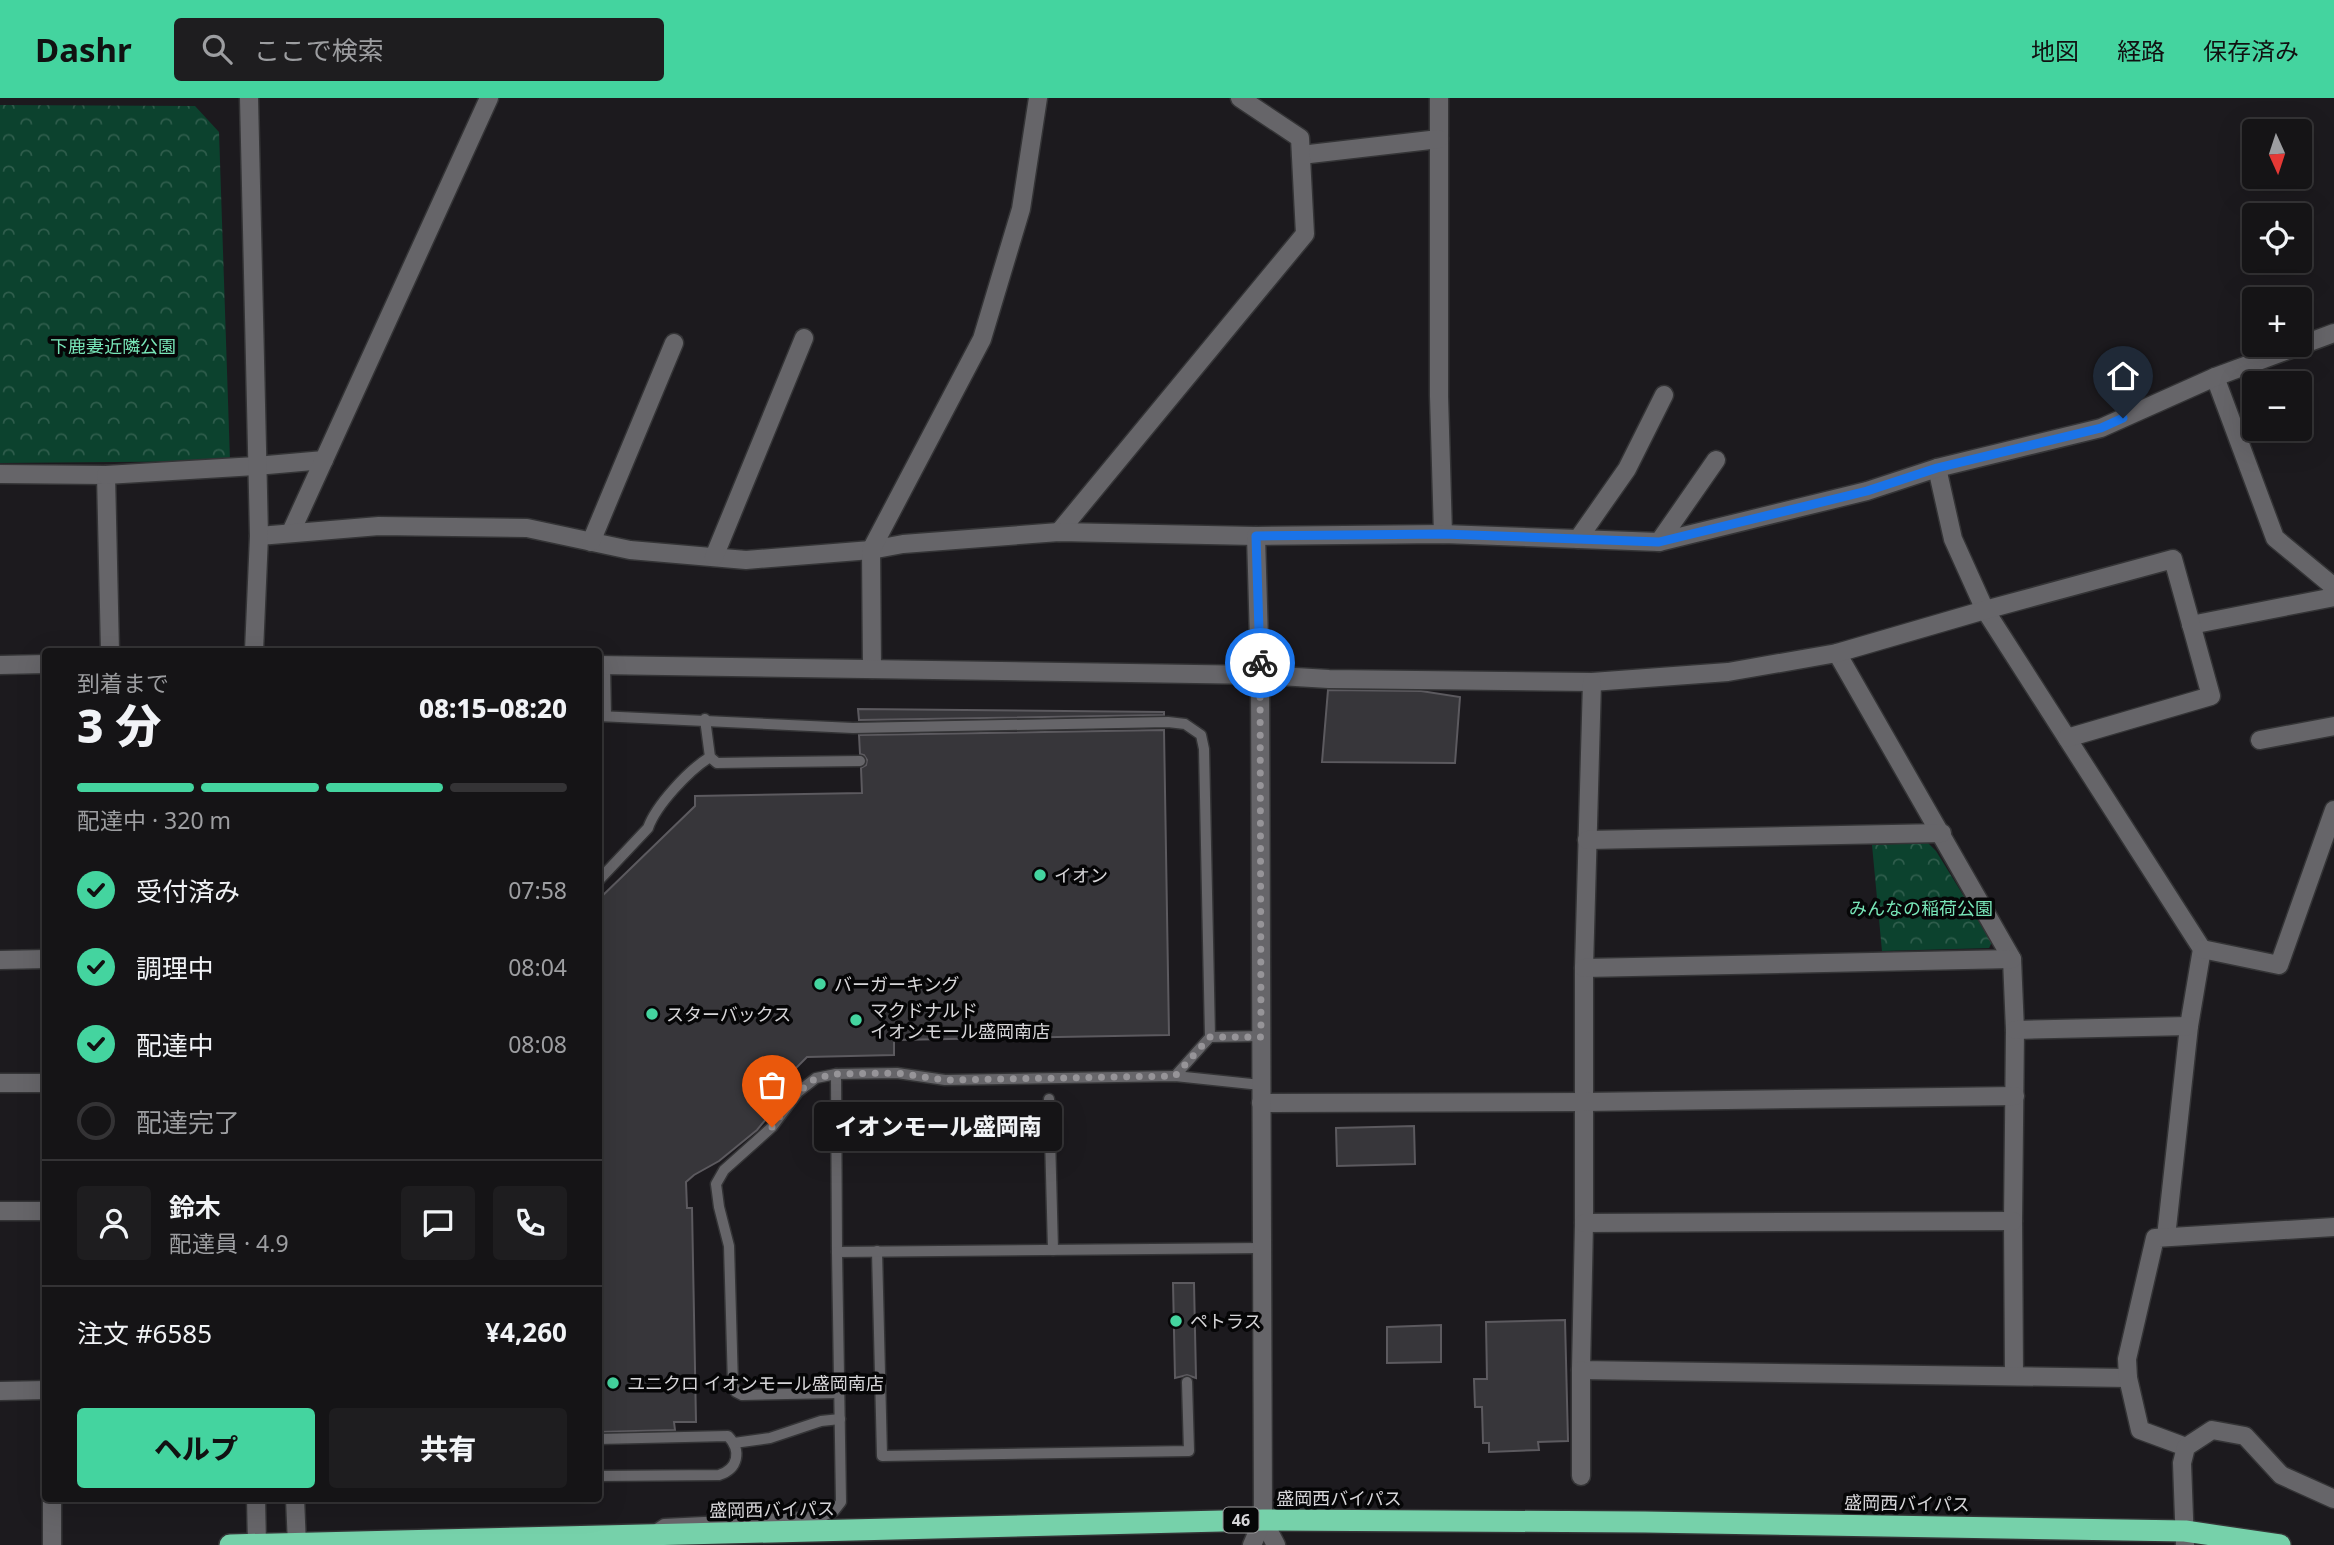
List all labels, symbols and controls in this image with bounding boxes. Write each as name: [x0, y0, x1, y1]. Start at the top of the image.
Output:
search box: [174, 18, 664, 81]
text: Dashr: [35, 27, 132, 72]
icon: search: [198, 30, 236, 68]
text: ここで検索: [254, 32, 384, 68]
text: 地図: [2031, 34, 2079, 67]
text: 経路: [2117, 34, 2165, 67]
text: 保存済み: [2203, 34, 2299, 67]
north arrow: [2242, 119, 2312, 189]
map controls: [2242, 119, 2312, 441]
button: locate: [2242, 203, 2312, 273]
button: +: [2242, 287, 2312, 357]
park label: 下鹿妻近隣公園: [50, 334, 176, 358]
pin: [2093, 346, 2153, 418]
icon: home: [2104, 357, 2142, 395]
button: −: [2242, 371, 2312, 441]
courier: [1225, 628, 1295, 698]
icon: bike: [1241, 644, 1279, 682]
text: 到着まで: [77, 667, 169, 699]
text: 08:15–08:20: [419, 690, 567, 726]
text: 3 分: [77, 694, 162, 756]
text: 配達中 · 320 m: [77, 804, 231, 836]
place label: イオン: [1054, 863, 1108, 887]
marker: イオン: [1032, 867, 1048, 883]
icon: check: [77, 871, 115, 909]
text: 受付済み: [136, 873, 240, 909]
text: 07:58: [508, 874, 567, 906]
park label: みんなの稲荷公園: [1849, 896, 1993, 920]
icon: check: [77, 948, 115, 986]
text: 調理中: [136, 950, 214, 986]
text: 08:04: [508, 951, 567, 983]
place label: バーガーキング: [834, 972, 959, 996]
marker: バーガーキング: [812, 976, 828, 992]
place label: マクドナルド イオンモール盛岡南店: [870, 998, 1050, 1043]
place label: スターバックス: [666, 1002, 791, 1026]
marker: スターバックス: [644, 1006, 660, 1022]
marker: マクドナルド イオンモール盛岡南店: [848, 1012, 864, 1028]
icon: check: [77, 1025, 115, 1063]
text: 配達中: [136, 1027, 214, 1063]
text: 08:08: [508, 1028, 567, 1060]
pin: [742, 1055, 802, 1127]
icon: bag: [753, 1066, 791, 1104]
callout: イオンモール盛岡南: [814, 1102, 1062, 1152]
text: 配達完了: [136, 1104, 240, 1140]
text: イオンモール盛岡南: [835, 1110, 1042, 1142]
button: person: [77, 1186, 151, 1260]
button: chat: [401, 1186, 475, 1260]
button: phone: [493, 1186, 567, 1260]
text: 鈴木: [169, 1189, 221, 1225]
text: 配達員 · 4.9: [169, 1227, 289, 1259]
place label: ペトラス: [1190, 1309, 1262, 1333]
marker: ペトラス: [1168, 1313, 1184, 1329]
text: ¥4,260: [485, 1314, 567, 1350]
text: 注文 #6585: [77, 1315, 212, 1351]
place label: ユニクロ イオンモール盛岡南店: [627, 1371, 884, 1395]
marker: ユニクロ イオンモール盛岡南店: [605, 1375, 621, 1391]
button: ヘルプ: [77, 1408, 315, 1488]
button: 共有: [329, 1408, 567, 1488]
street label: 盛岡西バイパス: [1276, 1486, 1402, 1510]
street label: 盛岡西バイパス: [1844, 1490, 1970, 1516]
street label: 盛岡西バイパス: [709, 1496, 835, 1522]
road number: 46: [1224, 1508, 1258, 1532]

